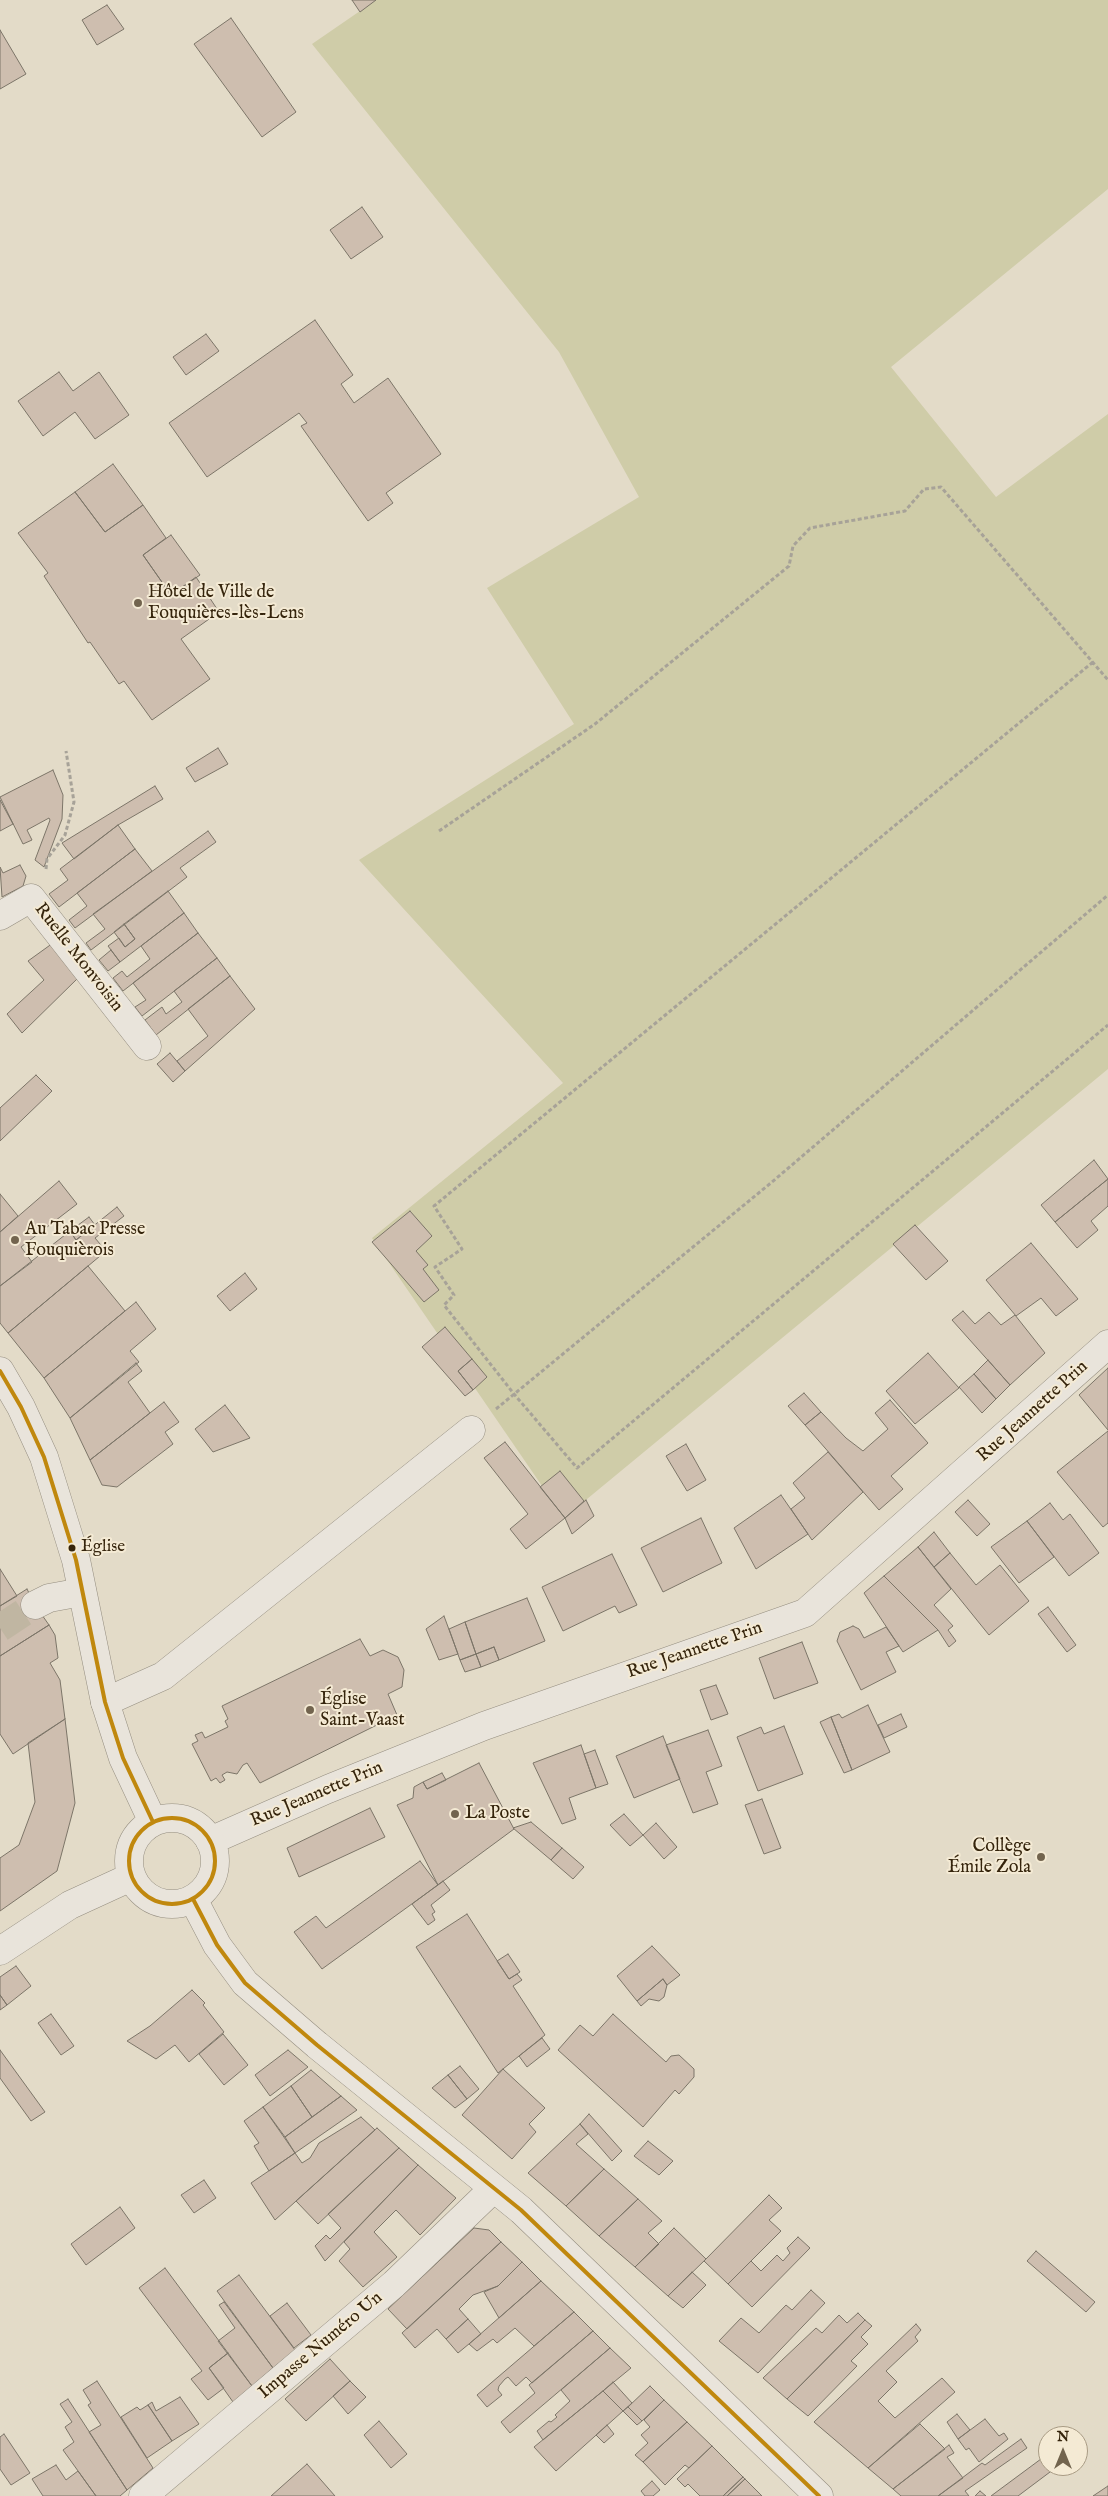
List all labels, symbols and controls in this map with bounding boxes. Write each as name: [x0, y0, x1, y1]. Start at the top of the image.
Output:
place label: Hôtel de Ville de Fouquières-lès-Lens: [148, 582, 304, 624]
marker: Hôtel de Ville de Fouquières-lès-Lens: [132, 597, 144, 609]
street label: Ruelle Monvoisin: [29, 899, 127, 1017]
place label: Au Tabac Presse Fouquièrois: [25, 1219, 145, 1262]
marker: Au Tabac Presse Fouquièrois: [9, 1234, 21, 1246]
street label: Rue Jeannette Prin: [973, 1357, 1093, 1467]
place label: Église: [81, 1538, 125, 1558]
marker: Église: [67, 1543, 77, 1553]
street label: Rue Jeannette Prin: [625, 1618, 765, 1684]
place label: Église Saint-Vaast: [320, 1689, 405, 1732]
marker: Église Saint-Vaast: [304, 1704, 316, 1716]
street label: Rue Jeannette Prin: [248, 1757, 386, 1833]
place label: La Poste: [465, 1803, 530, 1825]
marker: La Poste: [449, 1808, 461, 1820]
place label: Collège Émile Zola: [948, 1836, 1031, 1878]
marker: Collège Émile Zola: [1035, 1851, 1047, 1863]
street label: Impasse Numéro Un: [255, 2288, 387, 2404]
north arrow: [1038, 2426, 1088, 2476]
text: N: [1057, 2428, 1069, 2446]

